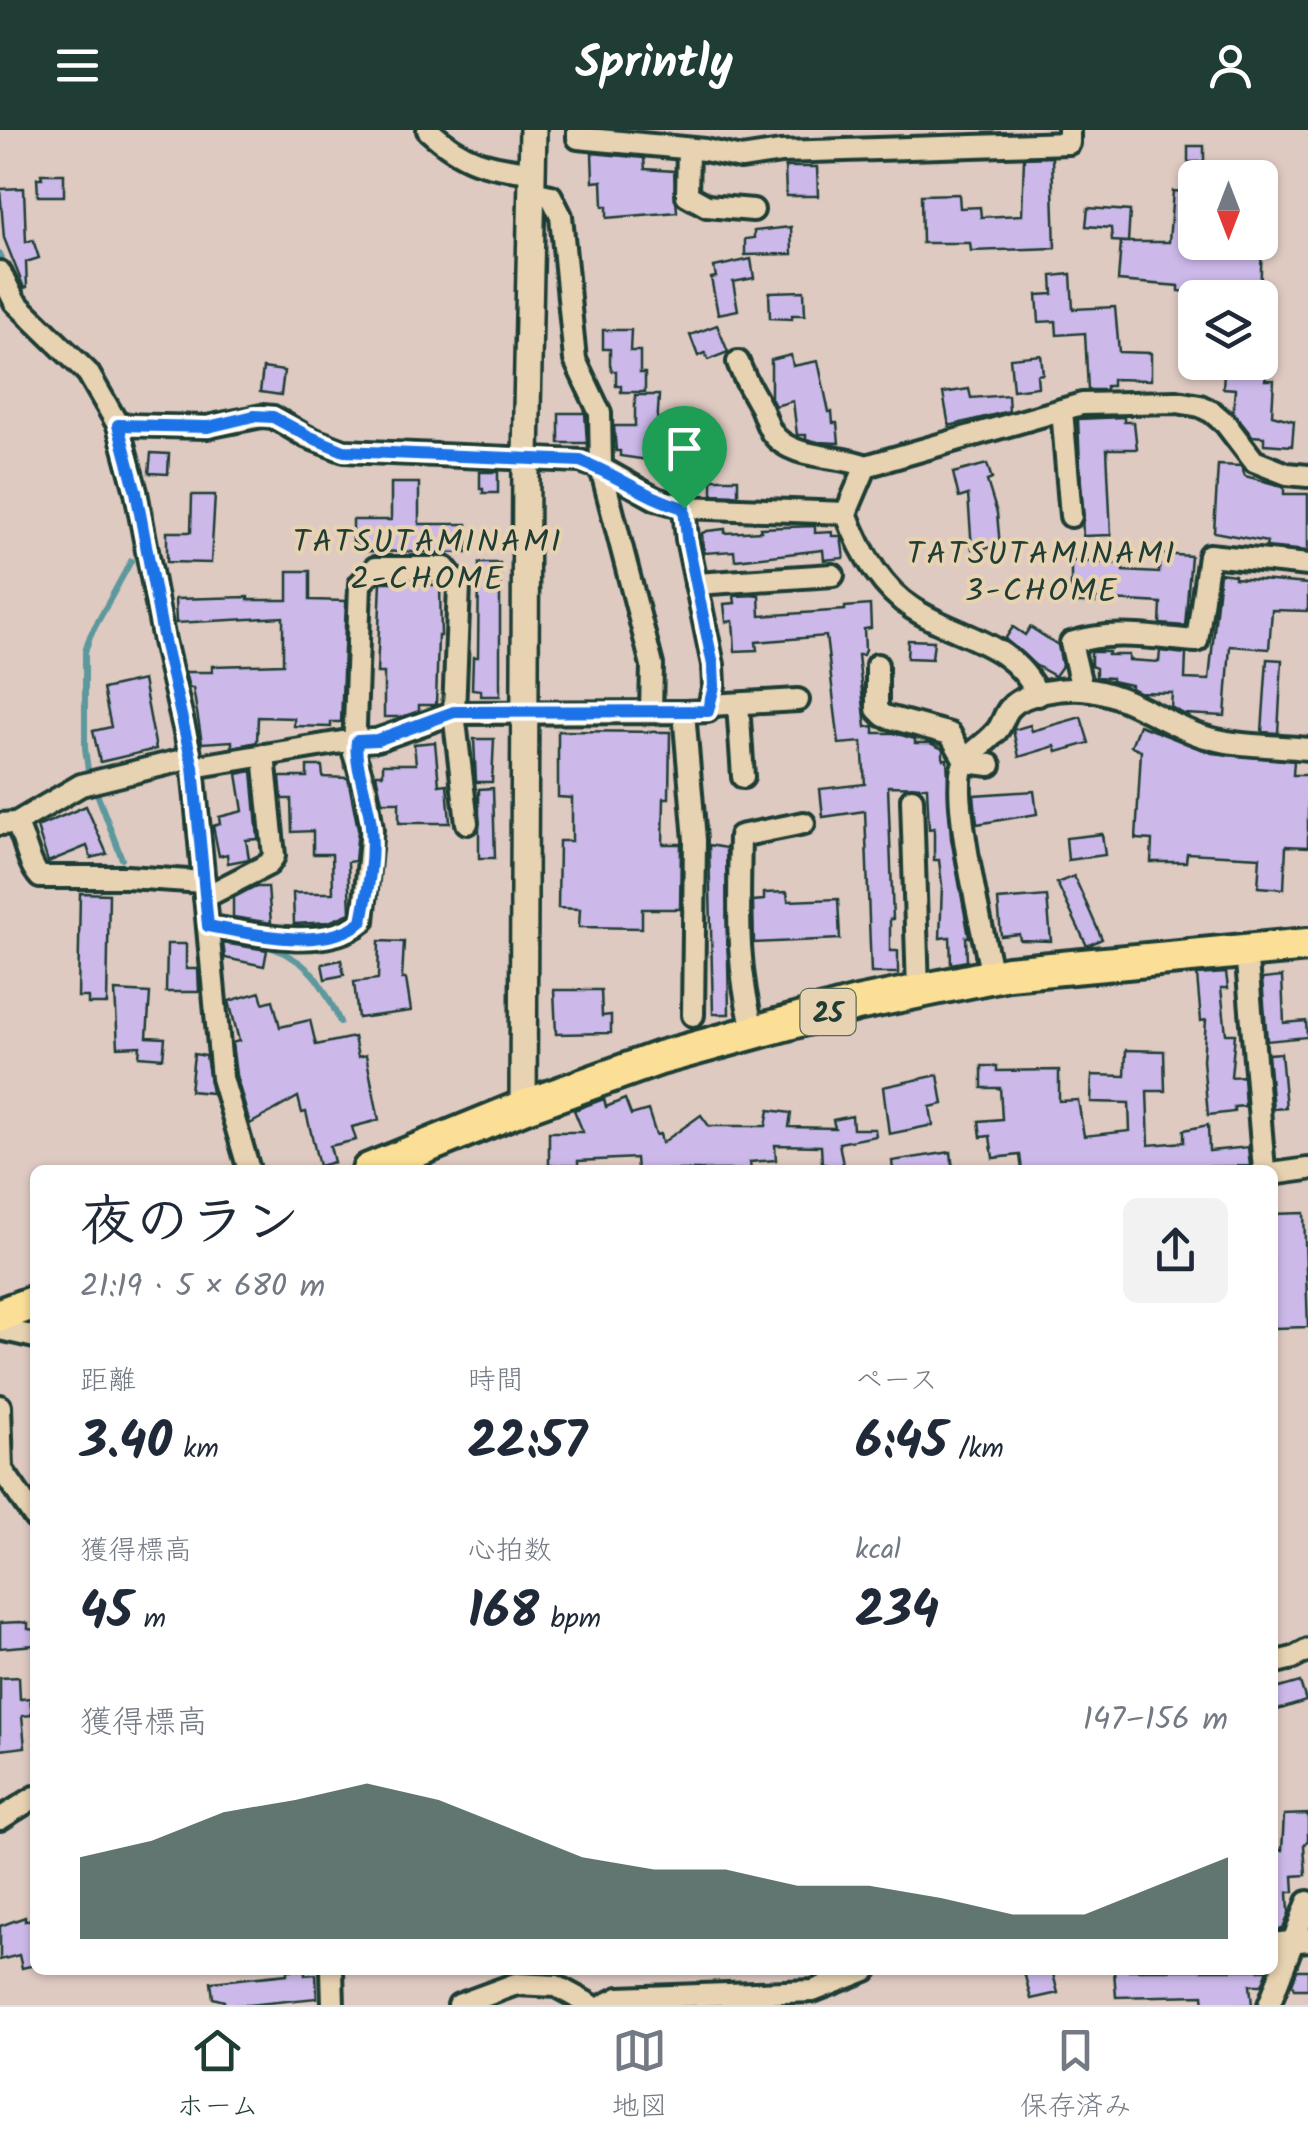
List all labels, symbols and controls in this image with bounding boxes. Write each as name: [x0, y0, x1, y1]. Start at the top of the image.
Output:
text: Sprintly: [575, 29, 733, 101]
icon: menu: [50, 38, 105, 93]
icon: person: [1203, 38, 1258, 93]
north arrow: [1178, 160, 1278, 260]
map controls: [1178, 160, 1278, 380]
button: layers: [1178, 280, 1278, 380]
pin: [642, 406, 727, 509]
icon: arrive: [657, 421, 712, 476]
district label: TATSUTAMINAMI 2-CHOME: [293, 518, 563, 606]
district label: TATSUTAMINAMI 3-CHOME: [907, 530, 1177, 618]
road number: 25: [800, 989, 856, 1035]
text: 夜のラン: [80, 1181, 300, 1268]
button: share: [1123, 1198, 1228, 1303]
text: 21:19 · 5 × 680 m: [80, 1262, 325, 1313]
text: 距離: [80, 1359, 136, 1404]
text: 時間: [468, 1359, 524, 1404]
text: ペース: [855, 1359, 938, 1404]
text: 3.40: [80, 1404, 172, 1484]
text: 22:57: [468, 1404, 587, 1484]
text: 6:45: [855, 1404, 947, 1484]
text: km: [172, 1427, 219, 1472]
text: /km: [947, 1427, 1004, 1472]
text: kcal: [855, 1528, 901, 1573]
text: 獲得標高: [80, 1529, 192, 1574]
text: 心拍数: [468, 1529, 552, 1574]
text: 234: [855, 1573, 939, 1653]
text: 45: [80, 1574, 133, 1654]
text: 168: [468, 1574, 539, 1654]
text: m: [133, 1597, 166, 1642]
text: bpm: [539, 1597, 601, 1642]
text: 147–156 m: [1083, 1695, 1228, 1746]
text: 獲得標高: [80, 1698, 208, 1749]
tab: ホーム: [176, 2023, 259, 2130]
tab: 地図: [611, 2023, 667, 2130]
tab: 保存済み: [1020, 2023, 1132, 2130]

